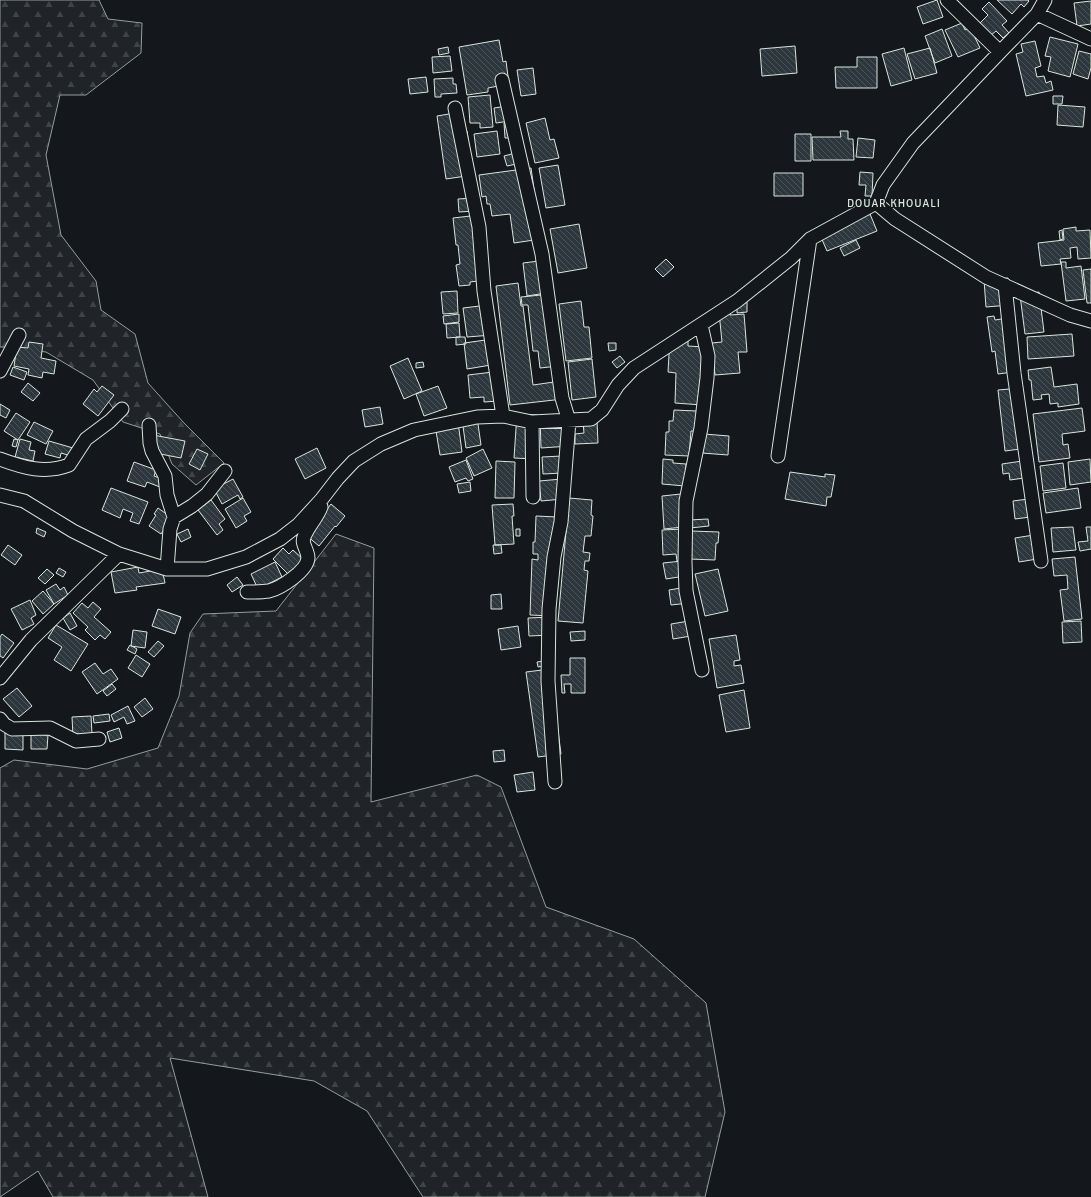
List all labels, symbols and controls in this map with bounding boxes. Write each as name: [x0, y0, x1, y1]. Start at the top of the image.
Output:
district label: DOUAR KHOUALI: [847, 197, 941, 210]

